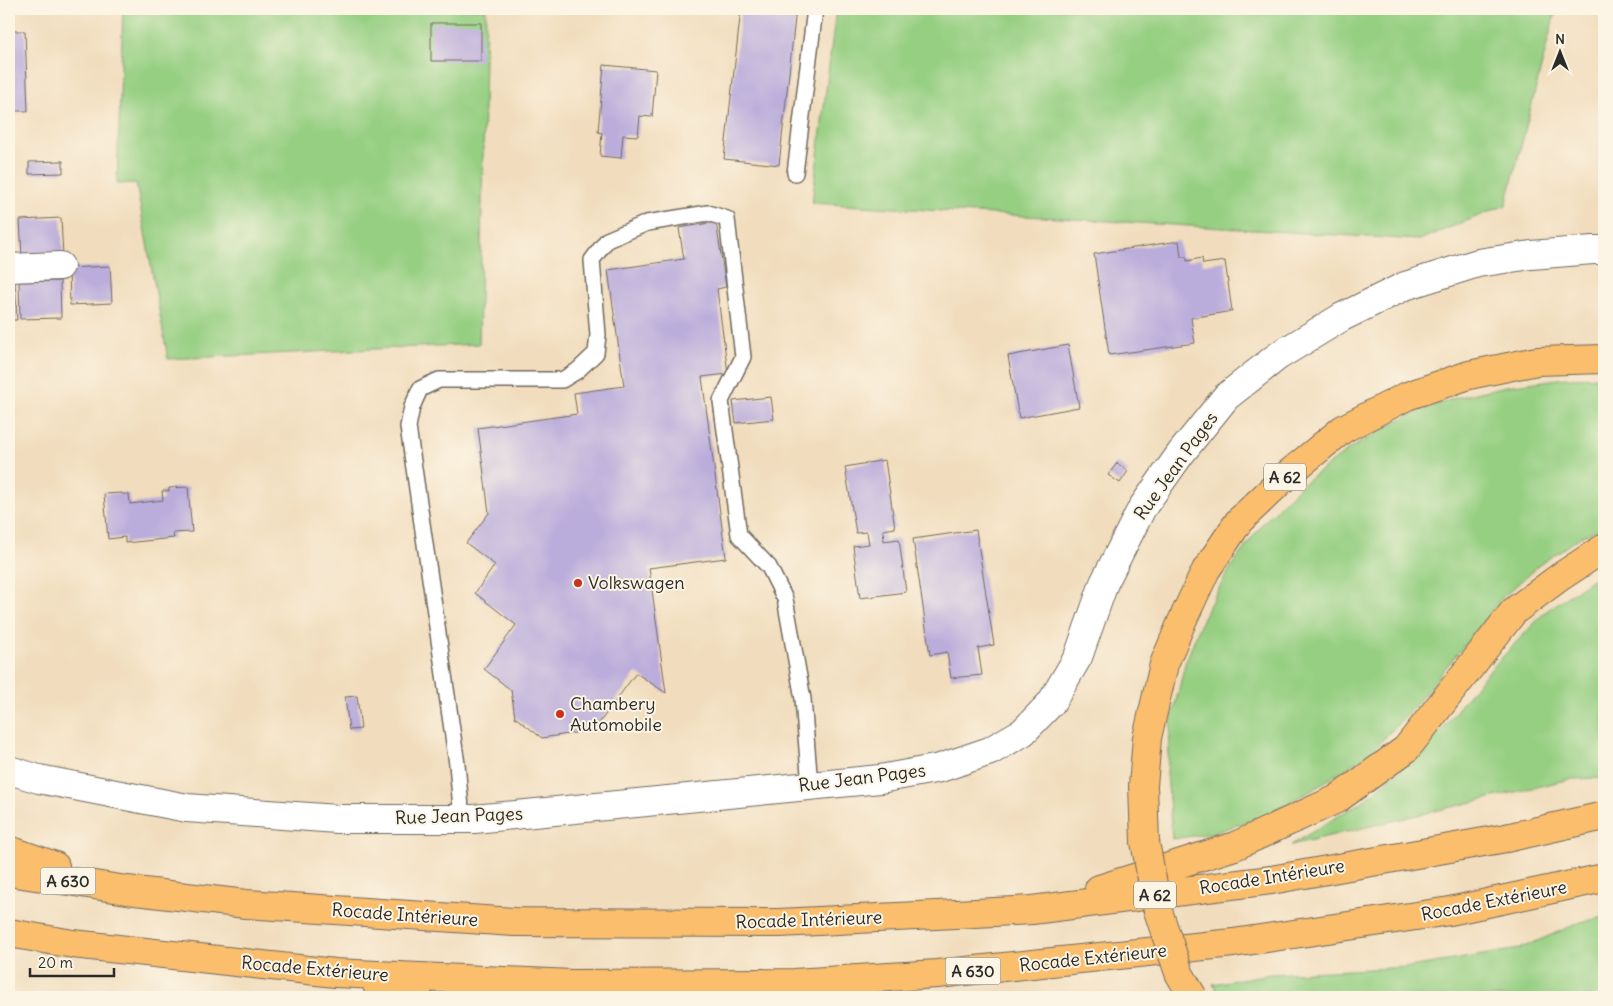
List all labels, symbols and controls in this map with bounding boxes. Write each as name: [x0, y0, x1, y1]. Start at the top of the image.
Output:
north arrow: [1536, 28, 1586, 78]
text: N: [1555, 30, 1565, 48]
street label: Rue Jean Pages: [1129, 407, 1223, 524]
road number: A 62: [1264, 464, 1306, 491]
place label: Volkswagen: [588, 571, 685, 594]
marker: Volkswagen: [572, 577, 584, 589]
place label: Chambery Automobile: [570, 692, 662, 736]
marker: Chambery Automobile: [554, 708, 566, 720]
street label: Rue Jean Pages: [797, 758, 927, 797]
street label: Rue Jean Pages: [395, 802, 523, 829]
street label: Rocade Intérieure: [1198, 854, 1346, 899]
road number: A 630: [40, 868, 96, 894]
street label: Rocade Extérieure: [1419, 875, 1569, 926]
road number: A 62: [1134, 882, 1176, 908]
street label: Rocade Intérieure: [331, 898, 479, 931]
street label: Rocade Intérieure: [735, 905, 883, 934]
street label: Rocade Extérieure: [1018, 938, 1168, 977]
scale bar: [30, 946, 114, 978]
street label: Rocade Extérieure: [240, 951, 390, 986]
text: 20 m: [38, 953, 73, 972]
road number: A 630: [946, 958, 1000, 984]

